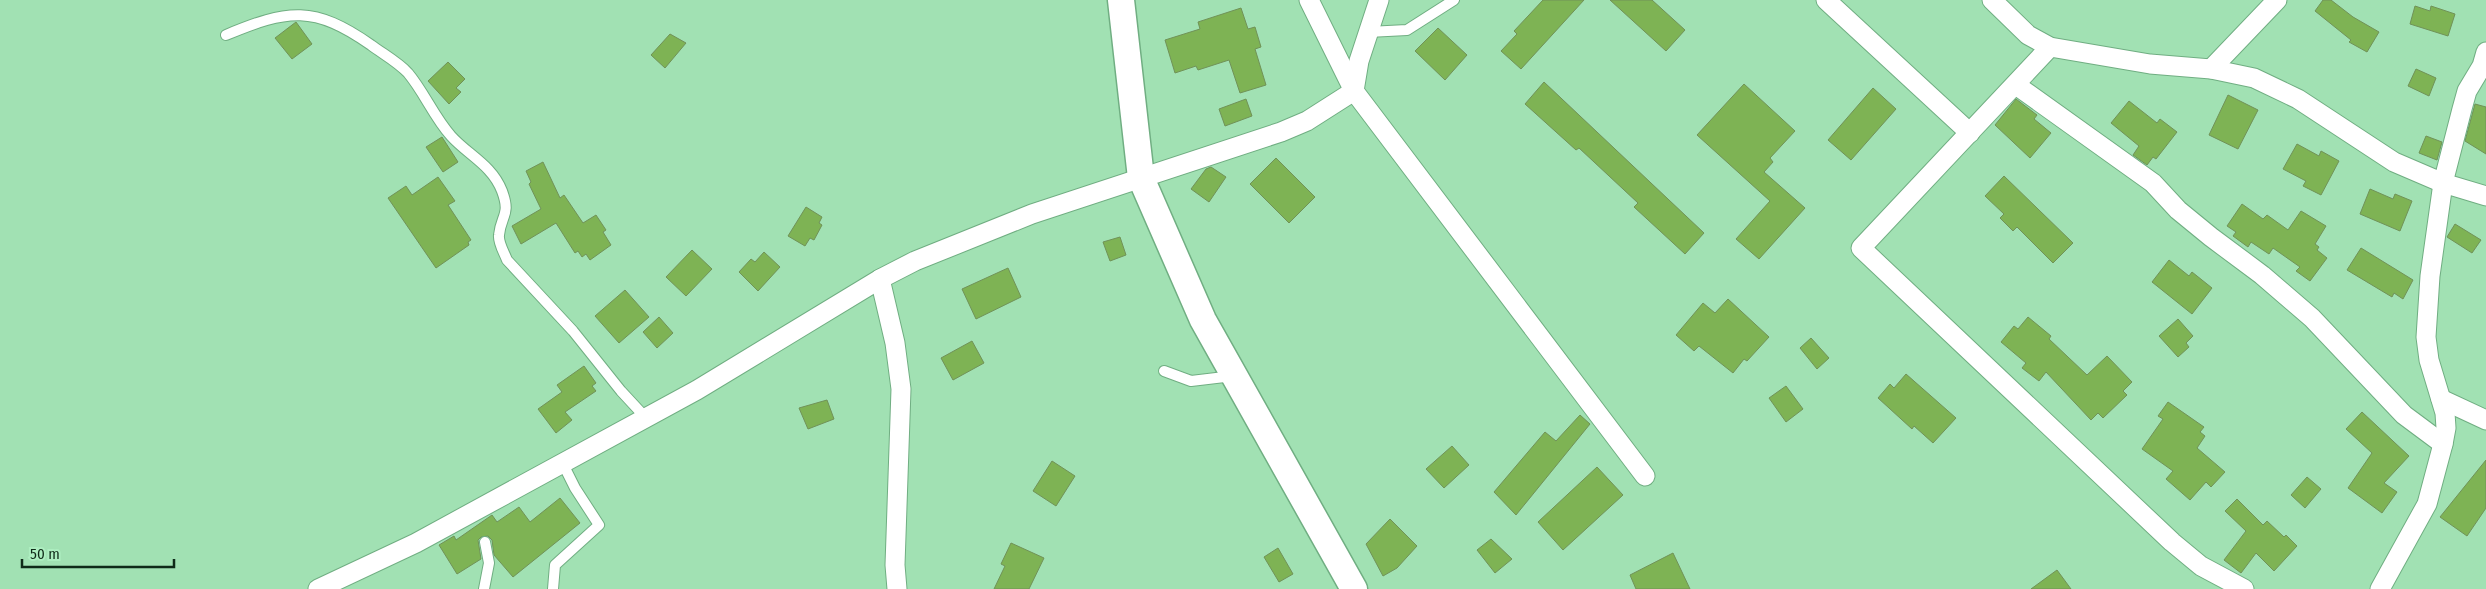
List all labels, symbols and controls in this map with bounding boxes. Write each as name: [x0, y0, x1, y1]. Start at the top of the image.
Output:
scale bar: [22, 536, 175, 568]
text: 50 m: [30, 545, 60, 563]

